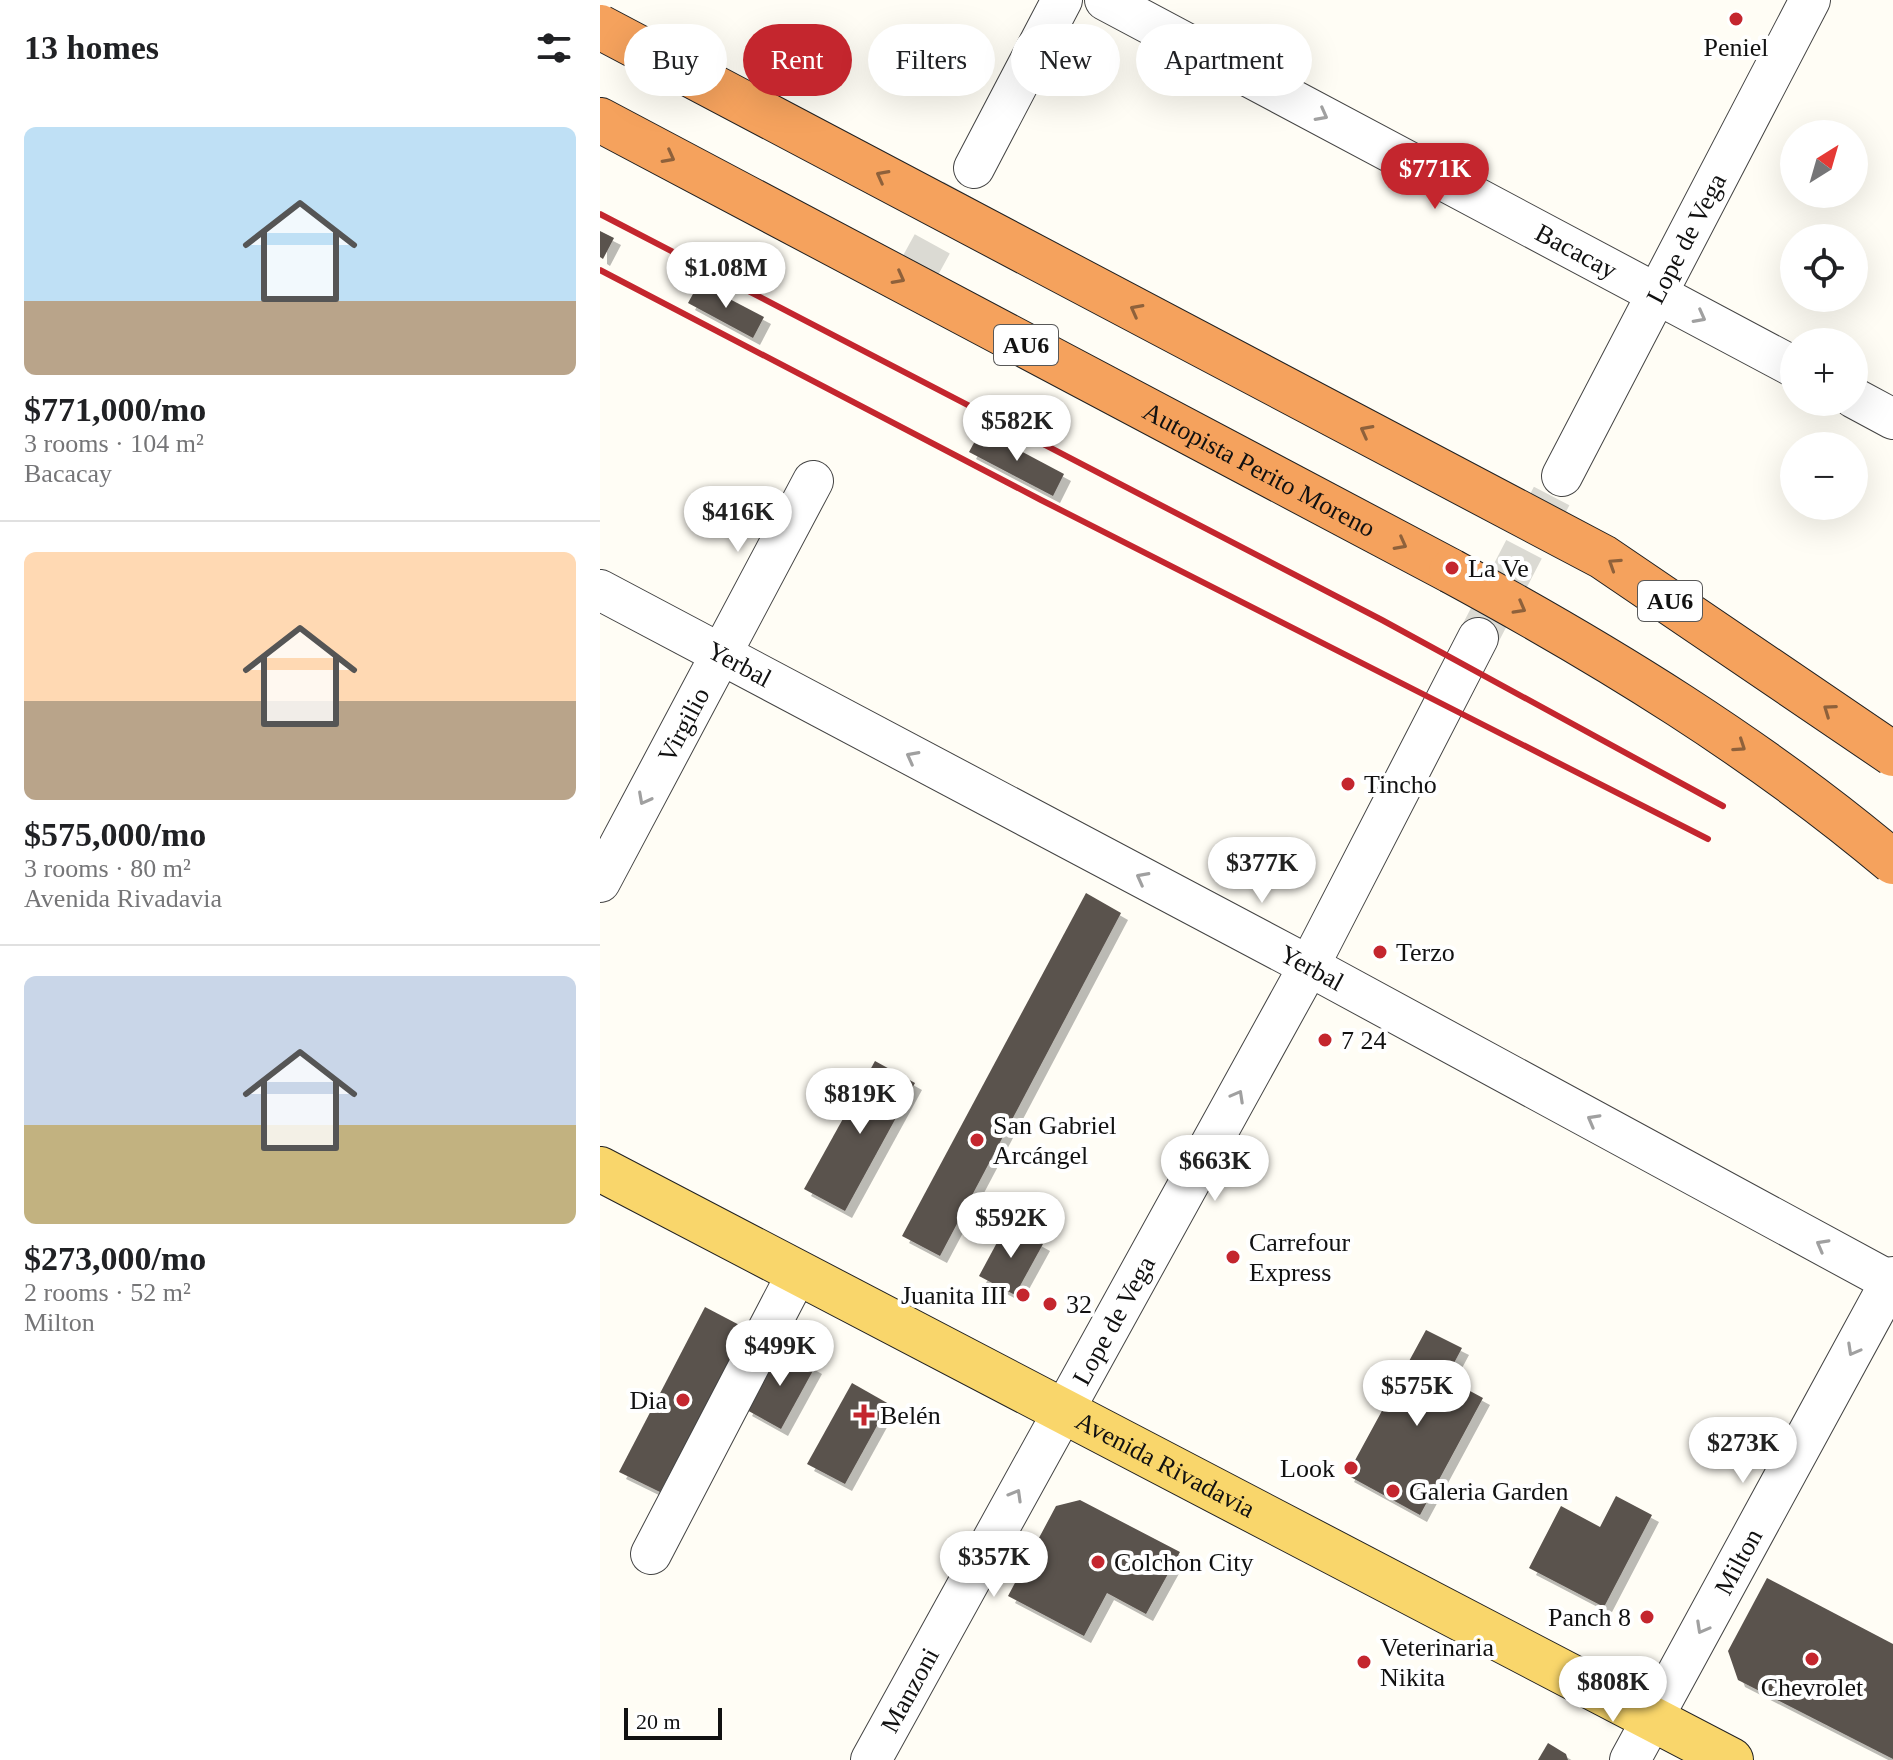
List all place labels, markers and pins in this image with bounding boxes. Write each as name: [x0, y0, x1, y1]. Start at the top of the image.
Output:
marker: Peniel: [1727, 10, 1745, 28]
place label: Peniel: [1704, 33, 1769, 62]
pin: $771K: [1379, 143, 1491, 211]
pin: $1.08M: [661, 242, 791, 310]
pin: $582K: [961, 395, 1073, 463]
pin: $416K: [682, 486, 794, 554]
place label: La Ve: [1468, 554, 1529, 583]
marker: La Ve: [1443, 559, 1461, 577]
place label: Tincho: [1364, 770, 1437, 799]
marker: Tincho: [1339, 775, 1357, 793]
pin: $377K: [1206, 837, 1318, 905]
place label: Terzo: [1396, 938, 1455, 967]
marker: Terzo: [1371, 943, 1389, 961]
place label: 7 24: [1341, 1026, 1387, 1055]
marker: 7 24: [1316, 1031, 1334, 1049]
pin: $819K: [804, 1068, 916, 1136]
place label: San Gabriel Arcángel: [993, 1111, 1116, 1170]
marker: San Gabriel Arcángel: [968, 1131, 986, 1149]
pin: $663K: [1159, 1135, 1271, 1203]
pin: $592K: [955, 1192, 1067, 1260]
place label: Carrefour Express: [1249, 1228, 1350, 1287]
marker: Carrefour Express: [1224, 1248, 1242, 1266]
place label: Juanita III: [901, 1281, 1007, 1310]
marker: Juanita III: [1014, 1286, 1032, 1304]
place label: 32: [1066, 1290, 1092, 1319]
marker: 32: [1041, 1295, 1059, 1313]
pin: $499K: [724, 1320, 836, 1388]
pin: $575K: [1361, 1360, 1473, 1428]
place label: Dia: [629, 1386, 667, 1415]
marker: Dia: [674, 1391, 692, 1409]
place label: Belén: [880, 1401, 941, 1430]
marker: Belén: [855, 1406, 873, 1424]
pin: $273K: [1687, 1417, 1799, 1485]
place label: Look: [1280, 1454, 1335, 1483]
marker: Look: [1342, 1459, 1360, 1477]
place label: Galeria Garden: [1409, 1477, 1569, 1506]
marker: Galeria Garden: [1384, 1482, 1402, 1500]
pin: $357K: [938, 1531, 1050, 1599]
place label: Colchon City: [1114, 1548, 1253, 1577]
marker: Colchon City: [1089, 1553, 1107, 1571]
place label: Panch 8: [1548, 1603, 1631, 1632]
marker: Panch 8: [1638, 1608, 1656, 1626]
place label: Veterinaria Nikita: [1380, 1633, 1495, 1692]
marker: Chevrolet: [1803, 1650, 1821, 1668]
marker: Veterinaria Nikita: [1355, 1653, 1373, 1671]
pin: $808K: [1557, 1656, 1669, 1724]
place label: Chevrolet: [1761, 1673, 1864, 1702]

